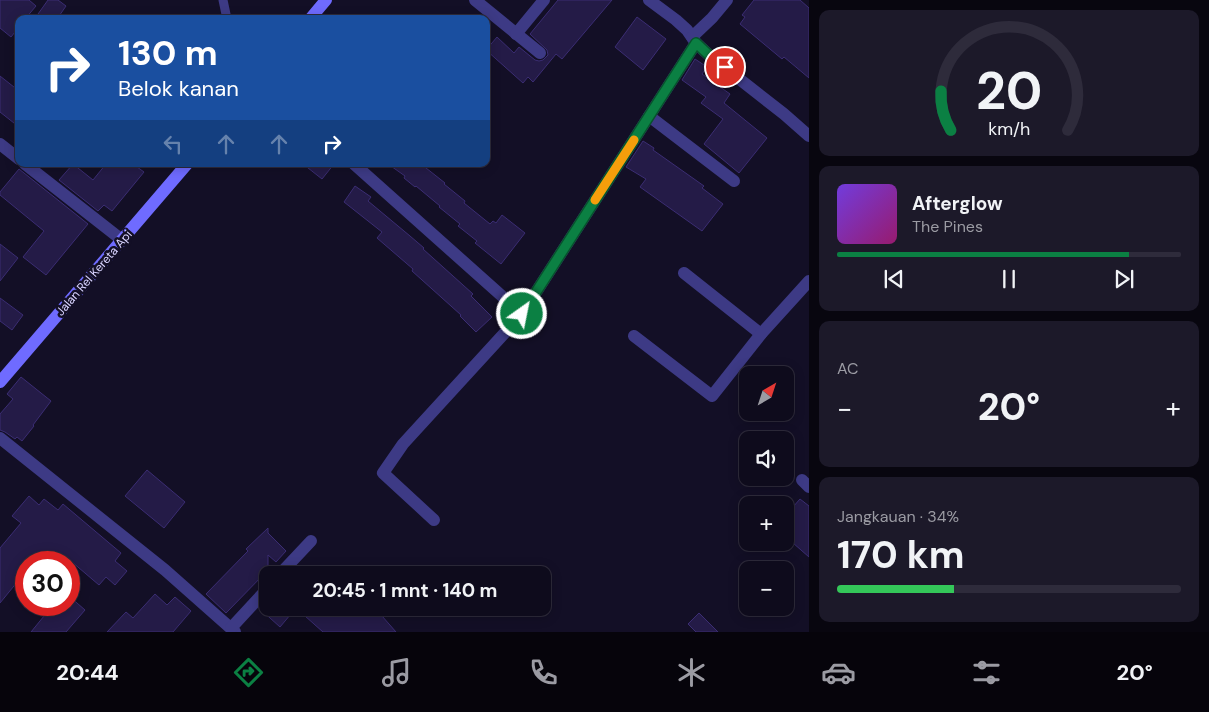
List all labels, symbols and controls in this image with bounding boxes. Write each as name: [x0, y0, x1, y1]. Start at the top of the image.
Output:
text: 130 m: [118, 30, 218, 76]
icon: right: [35, 35, 100, 100]
pin: [704, 46, 746, 88]
icon: arrive: [711, 53, 739, 81]
text: 20: [976, 57, 1042, 125]
text: Belok kanan: [118, 74, 239, 103]
text: km/h: [988, 117, 1030, 141]
icon: left: [159, 130, 187, 158]
icon: ahead: [212, 130, 240, 158]
icon: ahead: [265, 130, 293, 158]
icon: right: [318, 130, 346, 158]
text: Afterglow: [912, 191, 1003, 216]
text: The Pines: [912, 216, 983, 237]
street label: Jalan Rel Kereta Api: [52, 227, 136, 319]
icon: previous: [880, 265, 908, 293]
icon: pause: [995, 265, 1023, 293]
icon: next: [1110, 265, 1138, 293]
position arrow: [495, 287, 547, 339]
text: AC: [837, 358, 858, 379]
north arrow: [739, 366, 794, 421]
map controls: [739, 366, 794, 616]
text: 20°: [978, 382, 1040, 432]
text: −: [837, 390, 852, 427]
text: +: [1166, 390, 1181, 427]
button: sound: [739, 431, 794, 486]
button: +: [739, 496, 794, 551]
text: Jangkauan · 34%: [837, 506, 959, 527]
text: 170 km: [837, 530, 964, 580]
speed limit sign: 30: [15, 551, 80, 616]
button: −: [739, 561, 794, 616]
text: 20:45 · 1 mnt · 140 m: [313, 578, 497, 603]
icon: directions: [231, 655, 266, 690]
icon: music: [379, 655, 414, 690]
icon: phone: [526, 655, 561, 690]
icon: climate: [674, 655, 709, 690]
icon: car: [821, 655, 856, 690]
icon: filters: [969, 655, 1004, 690]
text: 20:44: [56, 658, 119, 687]
text: 20°: [1117, 658, 1153, 687]

